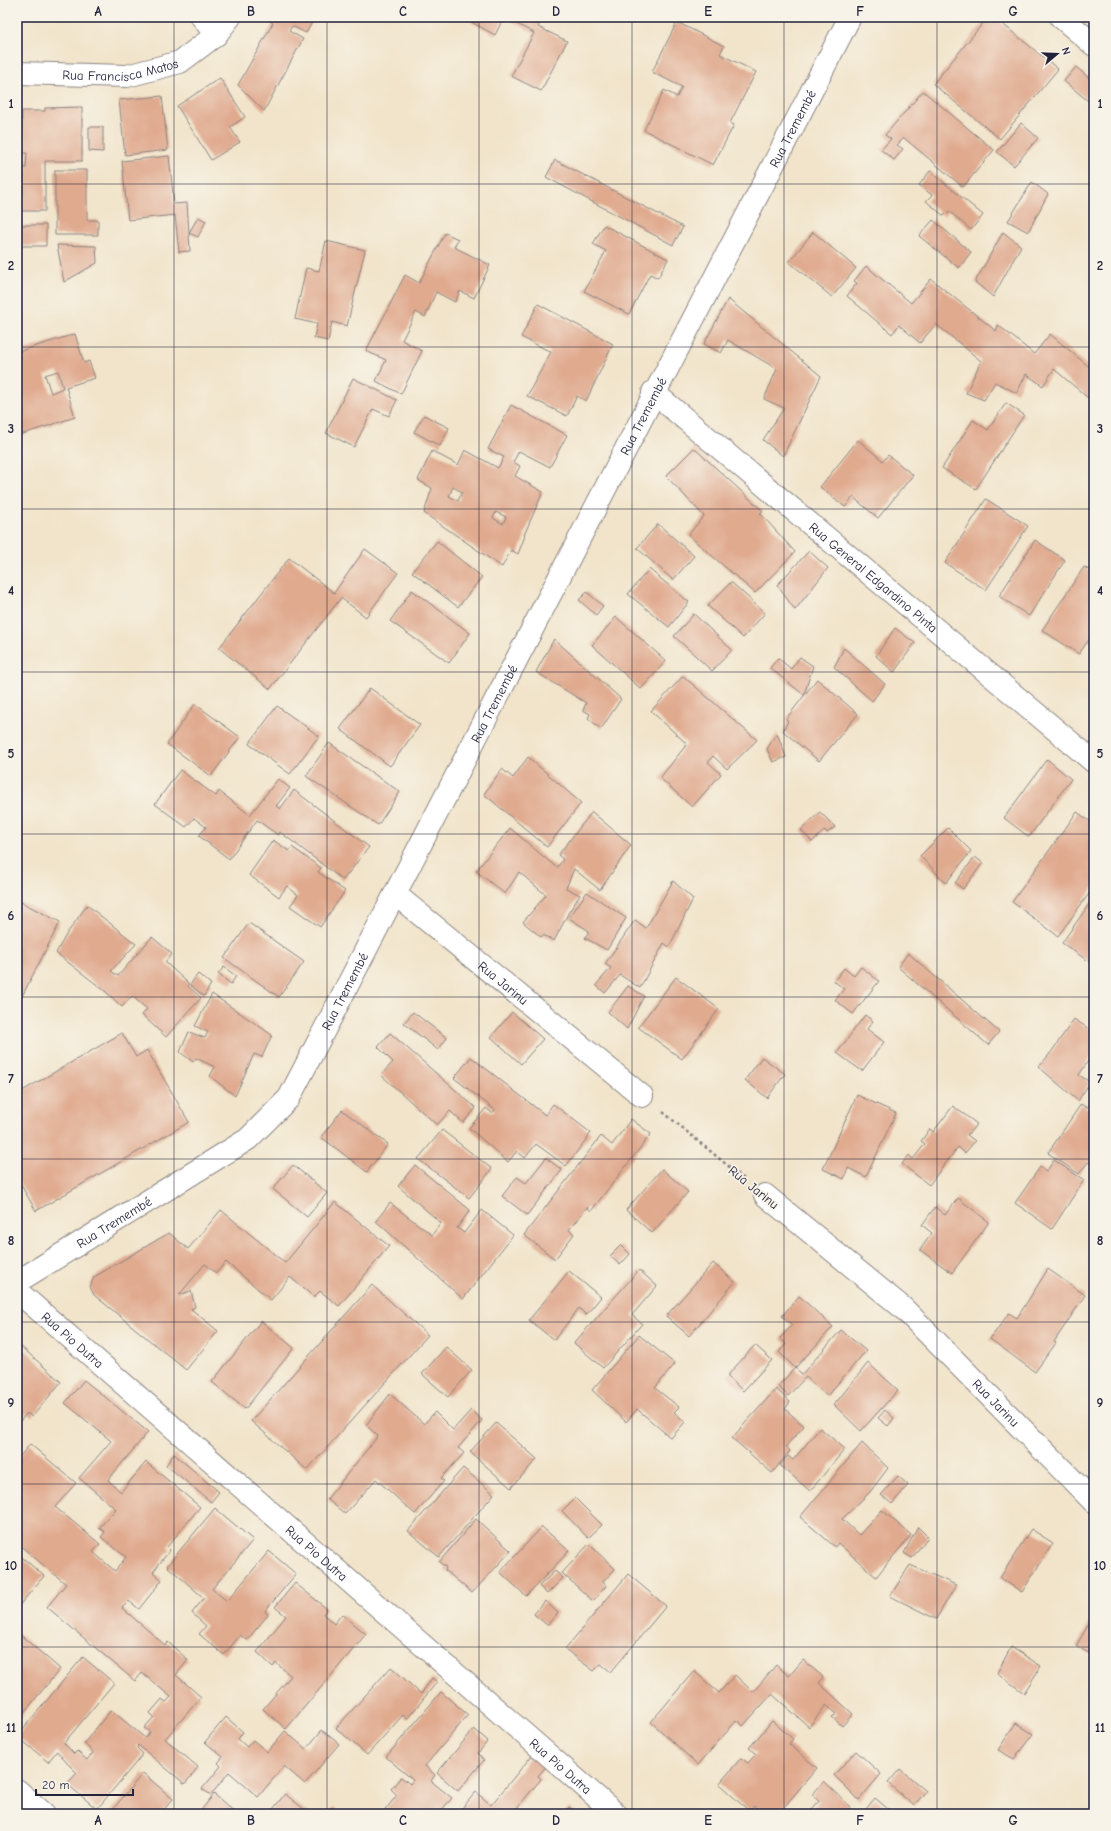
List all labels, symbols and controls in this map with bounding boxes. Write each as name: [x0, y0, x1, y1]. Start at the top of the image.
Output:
text: A: [94, 4, 102, 19]
text: B: [247, 4, 255, 19]
text: C: [399, 4, 407, 19]
text: D: [552, 4, 560, 19]
text: E: [704, 4, 712, 19]
text: F: [856, 4, 864, 19]
text: G: [1008, 4, 1018, 19]
north arrow: [1037, 34, 1077, 74]
text: N: [1059, 45, 1073, 56]
street label: Rua Francisca Matos: [62, 56, 180, 84]
street label: Rua Tremembé: [766, 87, 819, 170]
text: 1: [8, 96, 14, 111]
text: 1: [1097, 96, 1103, 111]
text: 2: [8, 258, 14, 273]
text: 2: [1097, 258, 1103, 273]
street label: Rua Tremembé: [617, 375, 670, 458]
text: 3: [8, 421, 14, 436]
text: 3: [1097, 421, 1103, 436]
street label: Rua General Edgardino Pinta: [806, 519, 940, 636]
text: 4: [8, 583, 14, 598]
text: 4: [1097, 583, 1103, 598]
street label: Rua Tremembé: [468, 662, 521, 745]
text: 5: [8, 746, 15, 761]
text: 5: [1097, 746, 1104, 761]
text: 6: [8, 908, 15, 923]
text: 6: [1097, 908, 1104, 923]
street label: Rua Tremembé: [319, 950, 371, 1033]
street label: Rua Jarinu: [475, 958, 531, 1008]
text: 7: [8, 1071, 14, 1086]
text: 7: [1097, 1071, 1103, 1086]
street label: Rua Jarinu: [726, 1163, 782, 1212]
street label: Rua Tremembé: [74, 1193, 155, 1251]
text: 8: [8, 1233, 14, 1248]
text: 8: [1097, 1233, 1103, 1248]
street label: Rua Pio Dutra: [38, 1309, 106, 1371]
street label: Rua Jarinu: [969, 1376, 1022, 1430]
text: 9: [8, 1395, 15, 1410]
text: 9: [1097, 1395, 1104, 1410]
street label: Rua Pio Dutra: [282, 1522, 350, 1584]
text: 10: [5, 1558, 17, 1573]
text: 10: [1094, 1558, 1106, 1573]
text: 11: [6, 1720, 16, 1735]
text: 11: [1095, 1720, 1105, 1735]
street label: Rua Pio Dutra: [527, 1735, 595, 1797]
scale bar: [36, 1771, 133, 1797]
text: 20 m: [42, 1778, 70, 1792]
text: A: [94, 1813, 102, 1828]
text: B: [247, 1813, 255, 1828]
text: C: [399, 1813, 407, 1828]
text: D: [552, 1813, 560, 1828]
text: E: [704, 1813, 712, 1828]
text: F: [856, 1813, 864, 1828]
text: G: [1008, 1813, 1018, 1828]

